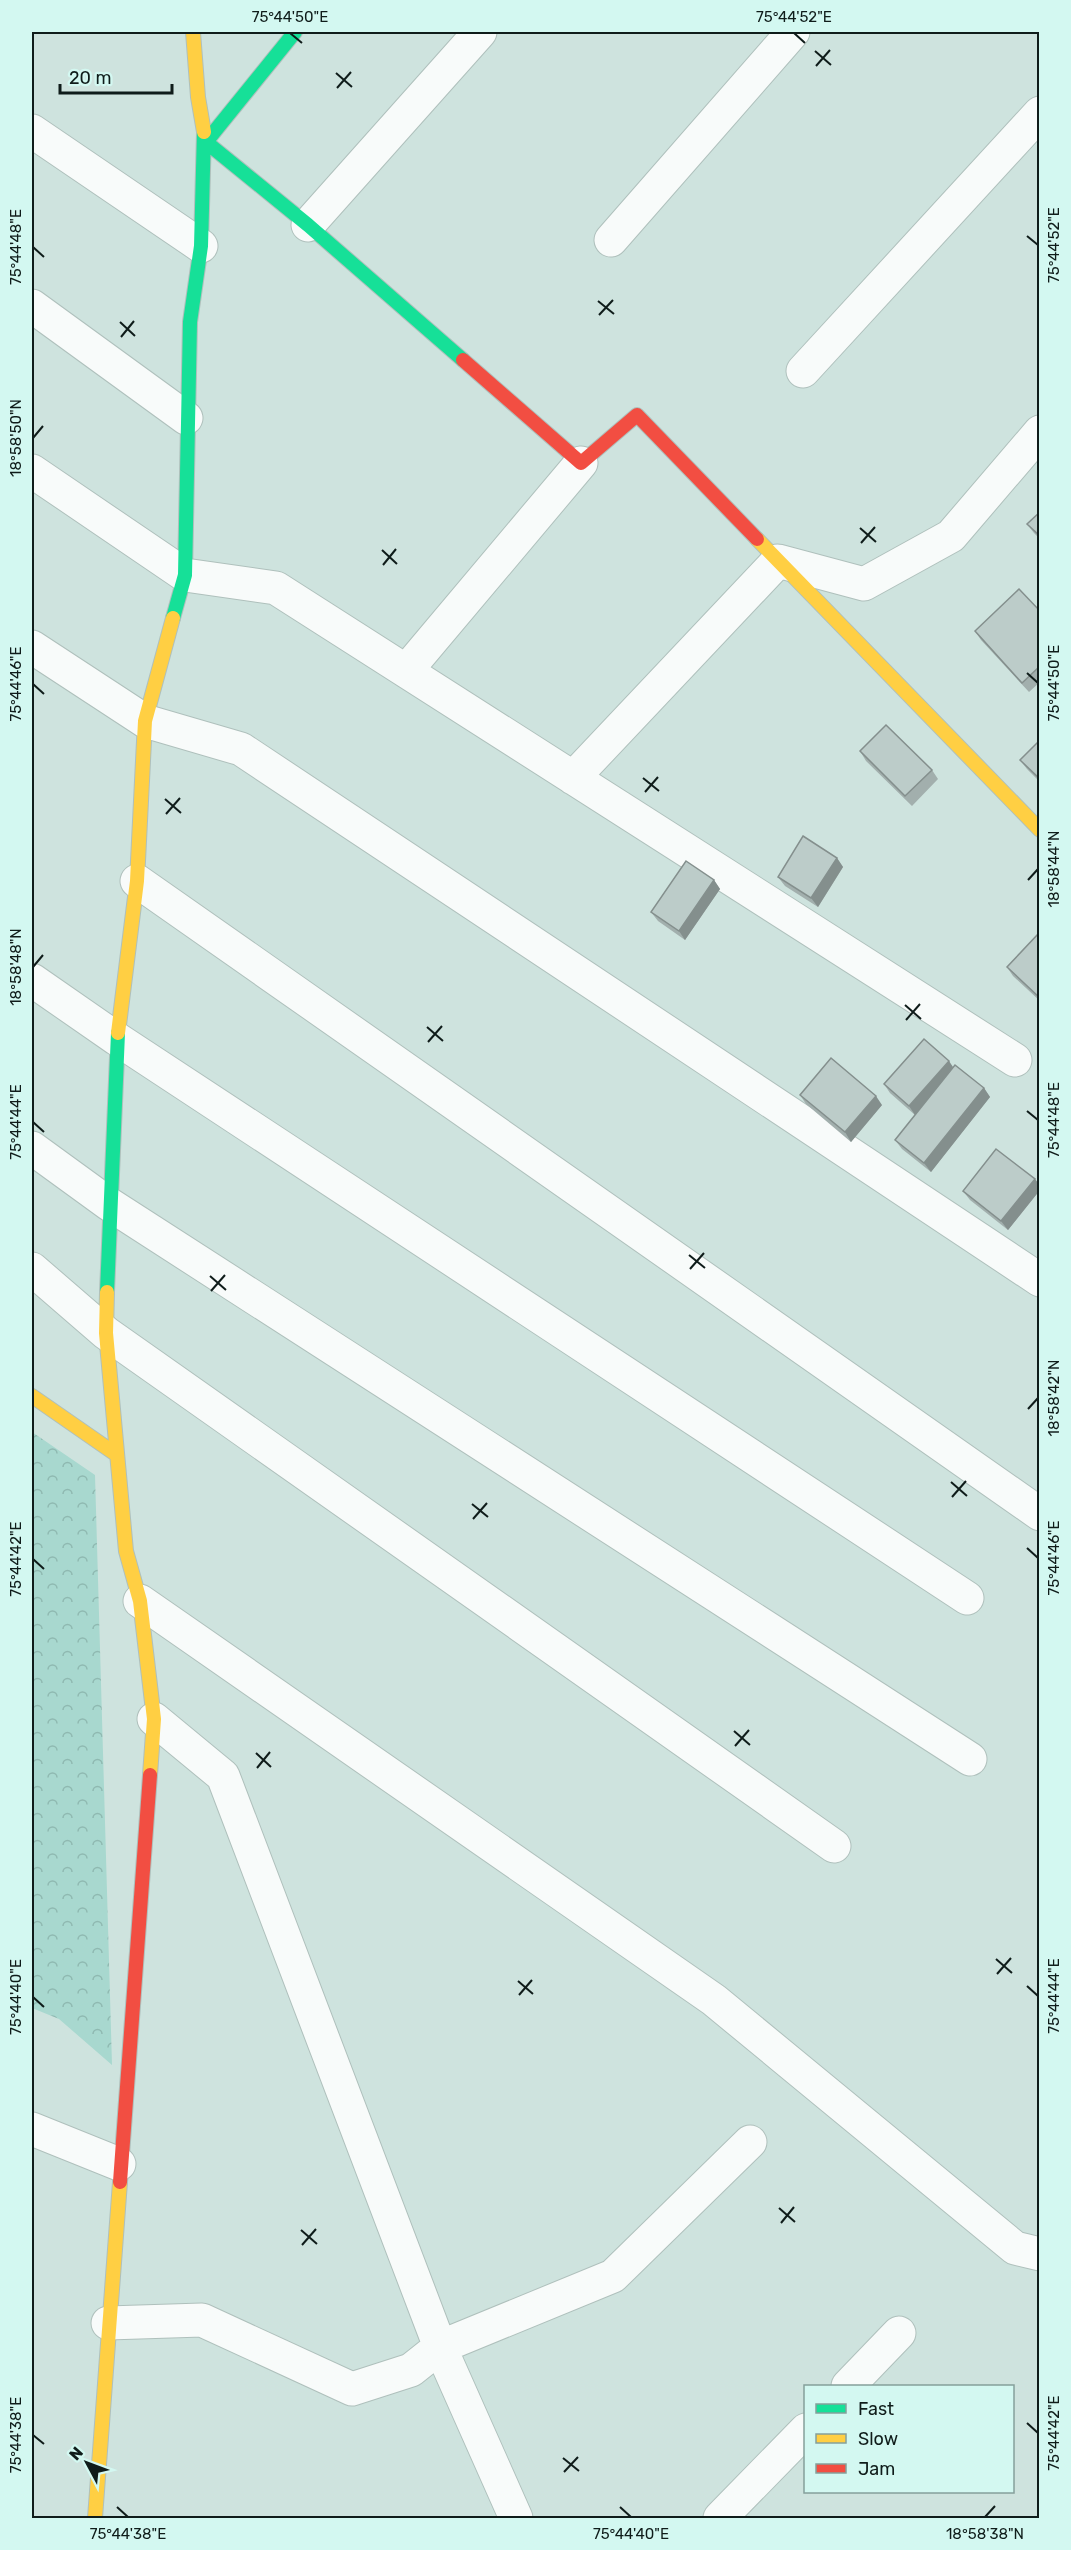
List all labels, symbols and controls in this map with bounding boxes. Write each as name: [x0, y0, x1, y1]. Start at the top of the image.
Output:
text: 75°44'50"E: [252, 8, 328, 26]
text: 75°44'52"E: [756, 8, 832, 26]
scale bar: [60, 57, 172, 95]
text: 20 m: [69, 67, 111, 89]
text: 75°44'52"E: [1045, 207, 1063, 283]
text: 75°44'48"E: [7, 209, 25, 285]
text: 18°58'50"N: [7, 399, 25, 477]
text: 75°44'50"E: [1045, 645, 1063, 721]
text: 75°44'46"E: [7, 646, 25, 722]
text: 18°58'44"N: [1045, 830, 1063, 908]
text: 18°58'48"N: [7, 928, 25, 1006]
text: 75°44'48"E: [1045, 1082, 1063, 1158]
text: 75°44'44"E: [7, 1084, 25, 1160]
text: 18°58'42"N: [1045, 1360, 1063, 1436]
text: 75°44'46"E: [1045, 1520, 1063, 1596]
text: 75°44'42"E: [7, 1521, 25, 1597]
text: 75°44'44"E: [1045, 1958, 1063, 2034]
text: 75°44'40"E: [7, 1959, 25, 2035]
legend: [804, 2385, 1014, 2493]
text: 75°44'42"E: [1045, 2395, 1063, 2471]
text: 75°44'38"E: [7, 2397, 25, 2473]
text: Fast: [858, 2398, 894, 2420]
text: Slow: [858, 2428, 898, 2450]
north arrow: [57, 2433, 117, 2493]
text: N: [65, 2443, 87, 2464]
text: Jam: [858, 2458, 895, 2480]
text: 75°44'38"E: [90, 2525, 166, 2543]
text: 75°44'40"E: [593, 2525, 669, 2543]
text: 18°58'38"N: [946, 2525, 1024, 2543]

